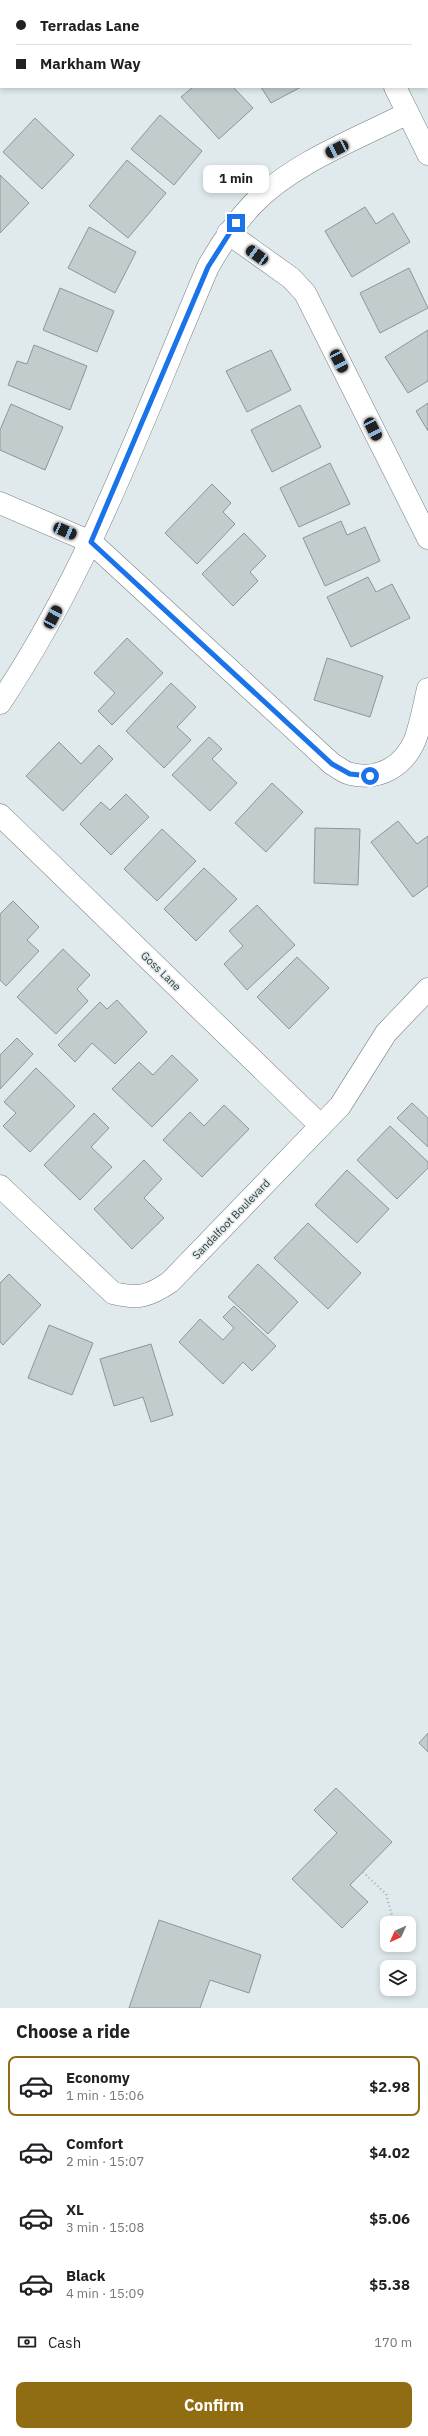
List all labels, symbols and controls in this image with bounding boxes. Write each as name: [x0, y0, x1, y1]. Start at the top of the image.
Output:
text: Terradas Lane: [40, 16, 139, 35]
text: Markham Way: [40, 54, 141, 73]
car: [324, 138, 350, 160]
callout: 1 min: [203, 165, 269, 193]
text: 1 min: [219, 170, 253, 187]
route end: [227, 214, 245, 232]
car: [244, 243, 270, 267]
car: [328, 348, 350, 374]
car: [362, 416, 384, 442]
car: [52, 521, 78, 541]
car: [42, 604, 64, 630]
route start: [361, 767, 379, 785]
street label: Goss Lane: [138, 948, 184, 994]
street label: Sandalfoot Boulevard: [189, 1176, 273, 1262]
north arrow: [380, 1916, 416, 1952]
map controls: [380, 1916, 416, 1996]
button: layers: [380, 1960, 416, 1996]
text: Choose a ride: [16, 2020, 130, 2043]
icon: car: [18, 2068, 54, 2104]
text: Economy: [66, 2068, 130, 2087]
text: $2.98: [369, 2077, 410, 2096]
text: 1 min · 15:06: [66, 2087, 144, 2104]
icon: car: [18, 2134, 54, 2170]
text: Comfort: [66, 2134, 123, 2153]
text: $4.02: [369, 2143, 410, 2162]
text: 2 min · 15:07: [66, 2153, 144, 2170]
icon: car: [18, 2200, 54, 2236]
text: XL: [66, 2200, 84, 2219]
text: $5.06: [369, 2209, 410, 2228]
text: 3 min · 15:08: [66, 2219, 144, 2236]
icon: car: [18, 2266, 54, 2302]
text: Black: [66, 2266, 106, 2285]
text: $5.38: [369, 2275, 410, 2294]
text: 4 min · 15:09: [66, 2285, 144, 2302]
icon: cash: [16, 2331, 38, 2353]
text: Cash: [48, 2333, 81, 2352]
text: 170 m: [374, 2334, 412, 2351]
button: Confirm: [16, 2382, 412, 2428]

